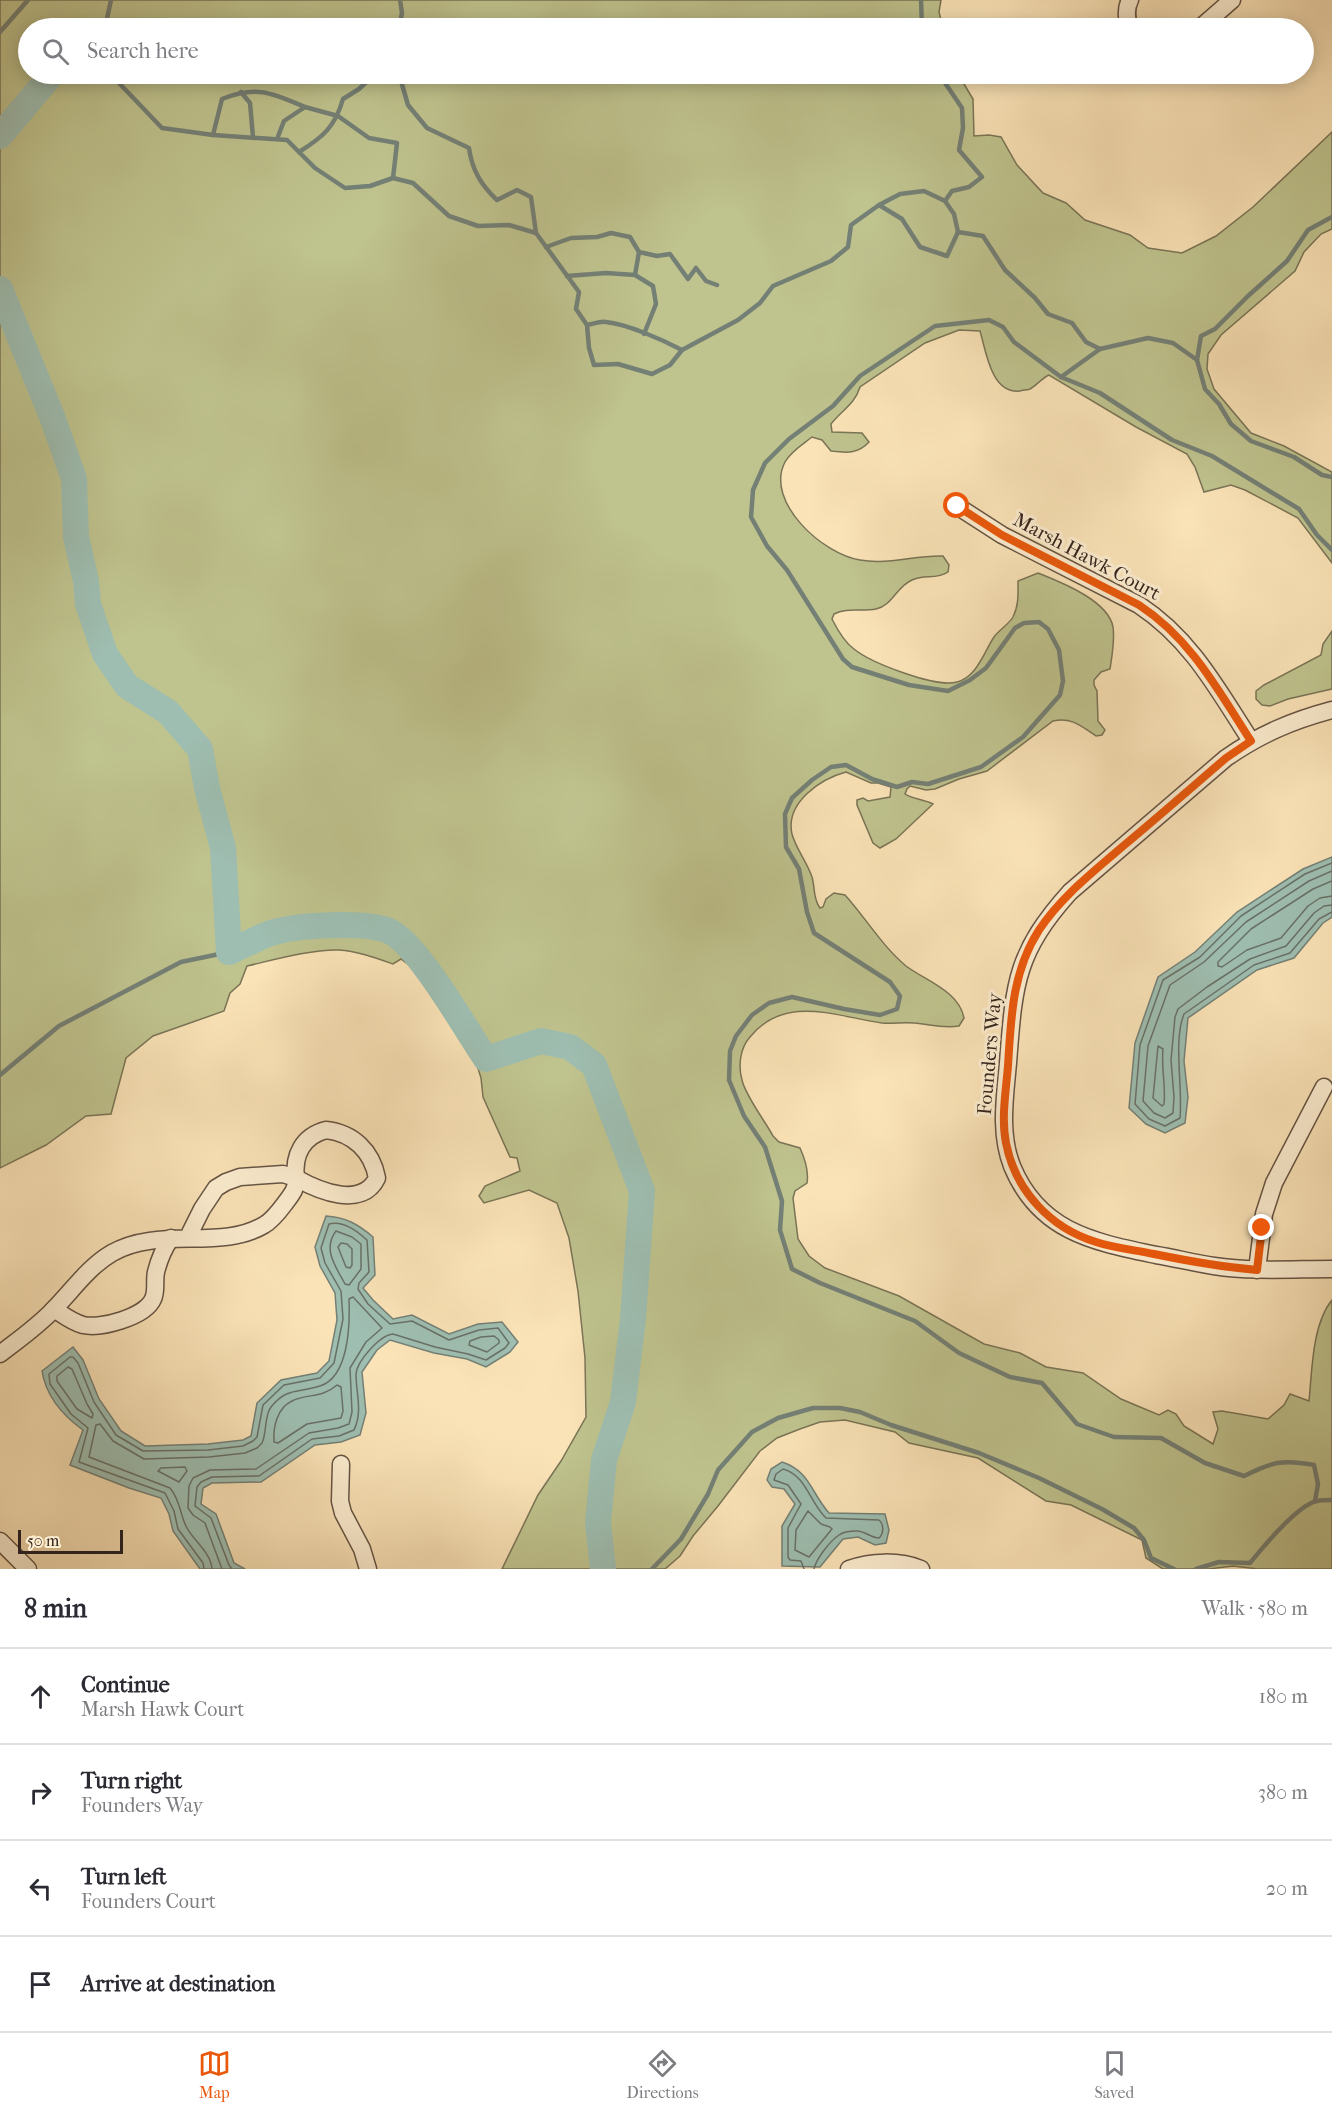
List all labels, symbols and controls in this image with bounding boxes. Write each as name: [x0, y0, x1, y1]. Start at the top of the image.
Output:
search box: [18, 18, 1314, 84]
icon: search: [39, 35, 72, 68]
text: Search here: [87, 38, 199, 64]
route start: [943, 492, 969, 518]
street label: Marsh Hawk Court: [1009, 508, 1164, 605]
street label: Founders Way: [973, 991, 1006, 1116]
route end: [1248, 1214, 1274, 1240]
scale bar: [18, 1527, 123, 1554]
text: 50 m: [27, 1531, 59, 1550]
text: 8 min: [24, 1593, 87, 1624]
text: Walk · 580 m: [1201, 1597, 1308, 1620]
text: Continue: [81, 1672, 170, 1698]
icon: ahead: [24, 1680, 57, 1713]
text: 180 m: [1259, 1685, 1308, 1708]
text: Marsh Hawk Court: [81, 1698, 244, 1721]
text: Turn right: [81, 1768, 182, 1794]
icon: right: [24, 1776, 57, 1809]
text: 380 m: [1258, 1781, 1308, 1804]
text: Founders Way: [81, 1794, 203, 1817]
text: Turn left: [81, 1864, 167, 1890]
icon: left: [24, 1872, 57, 1905]
text: 20 m: [1266, 1877, 1308, 1900]
text: Founders Court: [81, 1890, 216, 1913]
icon: arrive: [24, 1968, 57, 2001]
text: Arrive at destination: [81, 1971, 275, 1997]
tab: Map: [198, 2047, 231, 2102]
tab: Directions: [627, 2047, 699, 2102]
tab: Saved: [1094, 2047, 1134, 2102]

